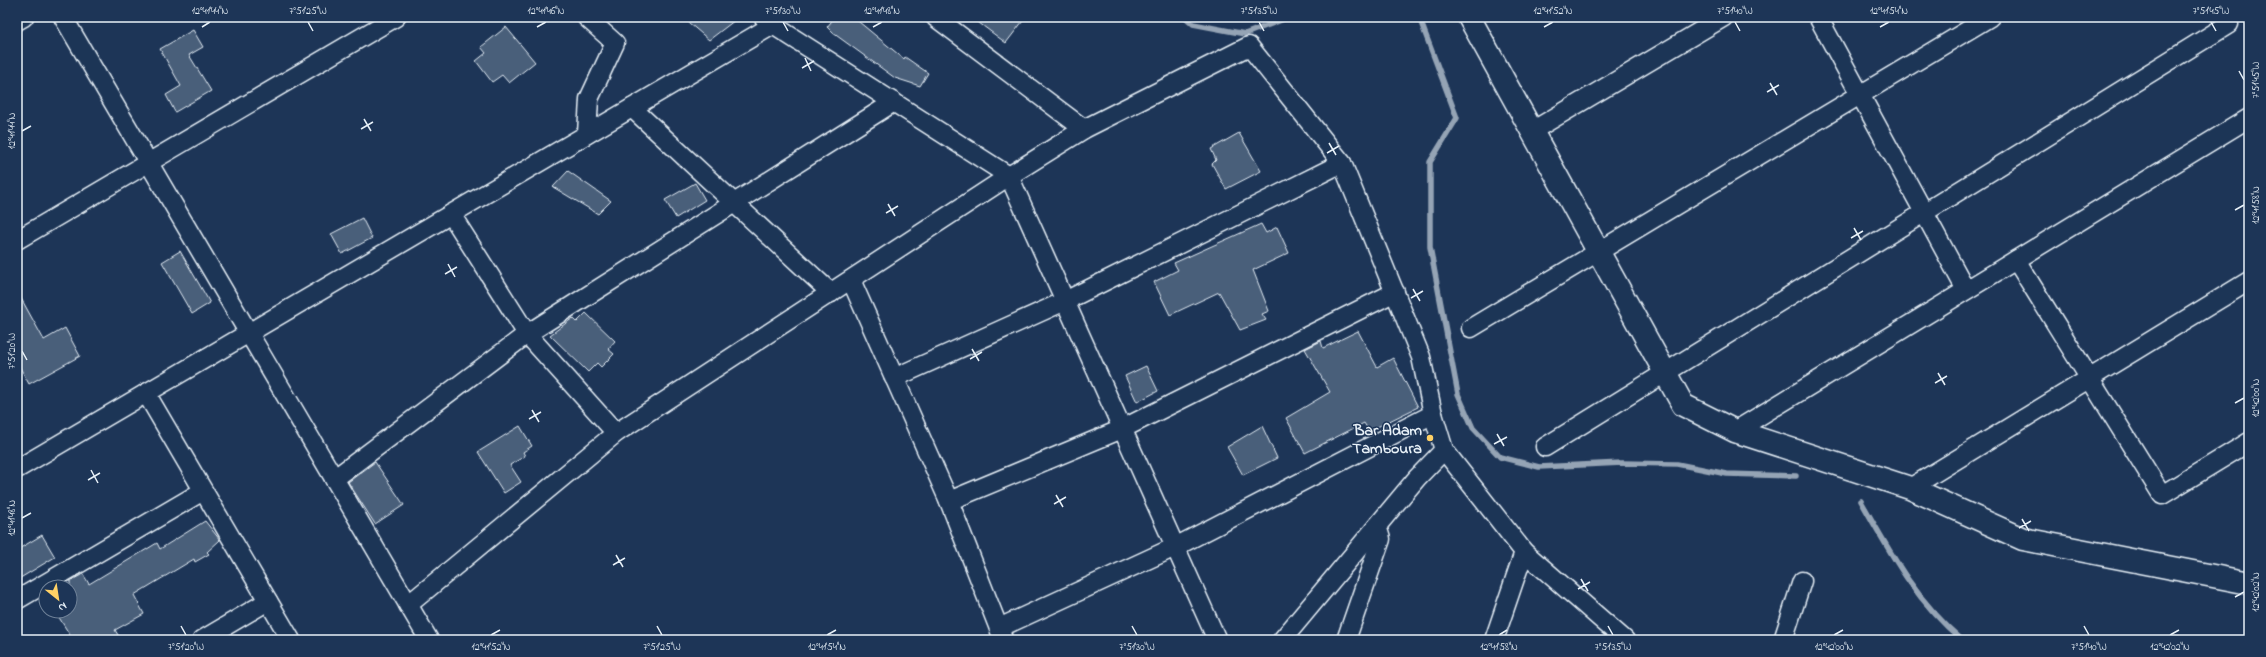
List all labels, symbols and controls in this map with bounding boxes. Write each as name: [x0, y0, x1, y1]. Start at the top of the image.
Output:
text: 12°41'44"N: [192, 4, 229, 19]
text: 7°51'25"W: [289, 4, 327, 19]
text: 12°41'46"N: [528, 4, 565, 19]
text: 7°51'30"W: [765, 4, 801, 19]
text: 12°41'48"N: [864, 4, 900, 19]
text: 7°51'35"W: [1241, 4, 1278, 19]
text: 12°41'52"N: [1534, 4, 1573, 19]
text: 7°51'40"W: [1717, 4, 1753, 19]
text: 12°41'54"N: [1870, 4, 1908, 19]
text: 7°51'45"W: [2193, 4, 2230, 19]
text: 7°51'45"W: [2249, 61, 2264, 98]
text: 12°41'44"N: [5, 112, 20, 149]
text: 12°41'58"N: [2249, 186, 2264, 224]
text: 7°51'20"W: [5, 333, 20, 369]
text: 12°42'00"N: [2249, 378, 2264, 417]
place label: Bar Adam Tamboura: [1352, 419, 1423, 461]
marker: Bar Adam Tamboura: [1425, 433, 1435, 443]
text: 12°41'48"N: [5, 500, 20, 536]
text: 12°42'02"N: [2249, 572, 2264, 612]
north arrow: [38, 579, 78, 619]
text: N: [55, 598, 70, 616]
text: 7°51'20"W: [168, 640, 204, 655]
text: 12°41'52"N: [472, 640, 511, 655]
text: 7°51'25"W: [643, 640, 681, 655]
text: 12°41'54"N: [808, 640, 846, 655]
text: 7°51'30"W: [1119, 640, 1155, 655]
text: 12°41'58"N: [1480, 640, 1518, 655]
text: 7°51'35"W: [1595, 640, 1632, 655]
text: 12°42'00"N: [1815, 640, 1854, 655]
text: 7°51'40"W: [2071, 640, 2107, 655]
text: 12°42'02"N: [2150, 640, 2190, 655]

